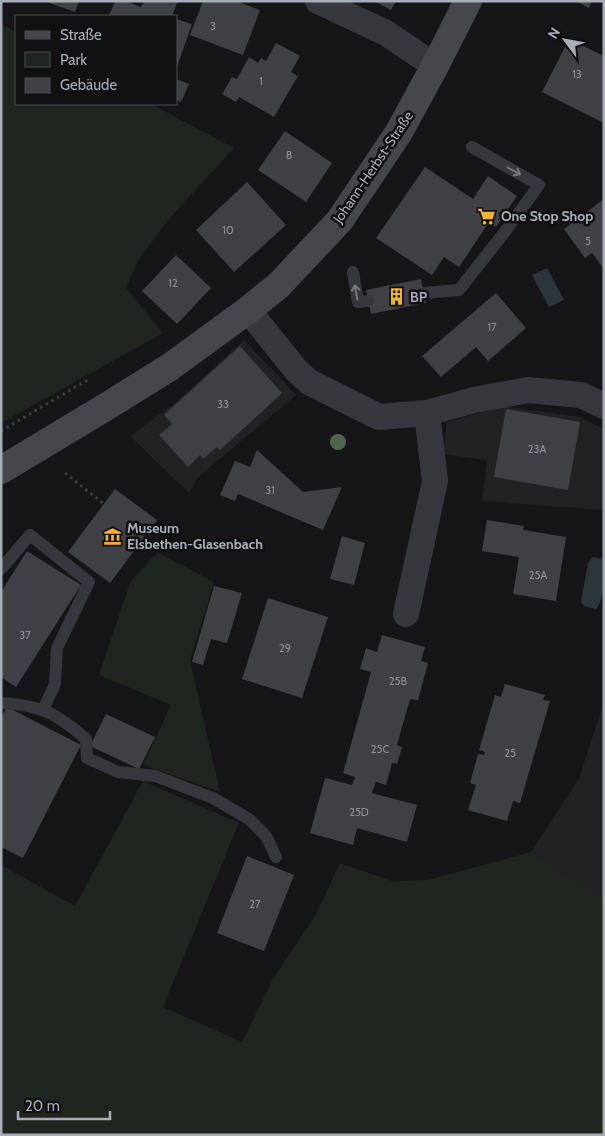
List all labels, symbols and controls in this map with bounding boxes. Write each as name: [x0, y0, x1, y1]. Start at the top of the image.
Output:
legend: [15, 15, 178, 105]
north arrow: [540, 15, 590, 65]
house number: 3: [210, 19, 216, 33]
text: N: [544, 24, 564, 42]
text: Straße: [60, 26, 102, 44]
text: Park: [60, 51, 87, 69]
house number: 13: [572, 67, 582, 81]
house number: 1: [259, 74, 263, 88]
text: Gebäude: [60, 76, 117, 94]
street label: Johann-Herbst-Straße: [328, 108, 417, 227]
house number: 8: [286, 148, 292, 162]
one-way arrow: [507, 166, 522, 176]
supermarket icon: One Stop Shop: [477, 206, 497, 226]
place label: One Stop Shop: [501, 207, 593, 225]
house number: 10: [222, 223, 234, 237]
house number: 5: [585, 234, 591, 248]
house number: 12: [168, 276, 178, 290]
one-way arrow: [351, 284, 361, 300]
building icon: BP: [386, 287, 406, 307]
place label: BP: [410, 288, 428, 306]
house number: 17: [487, 320, 497, 334]
house number: 33: [217, 397, 229, 411]
house number: 23A: [528, 442, 546, 456]
house number: 31: [265, 483, 275, 497]
place label: Museum Elsbethen-Glasenbach: [127, 519, 263, 553]
museum icon: Museum Elsbethen-Glasenbach: [103, 526, 123, 546]
house number: 25A: [529, 568, 547, 582]
house number: 37: [19, 628, 31, 642]
house number: 29: [279, 641, 291, 655]
house number: 25B: [389, 674, 408, 688]
house number: 25C: [371, 742, 389, 756]
house number: 25: [504, 746, 516, 760]
house number: 25D: [349, 805, 369, 819]
house number: 27: [249, 897, 261, 911]
scale bar: [18, 1088, 110, 1120]
text: 20 m: [25, 1097, 60, 1115]

